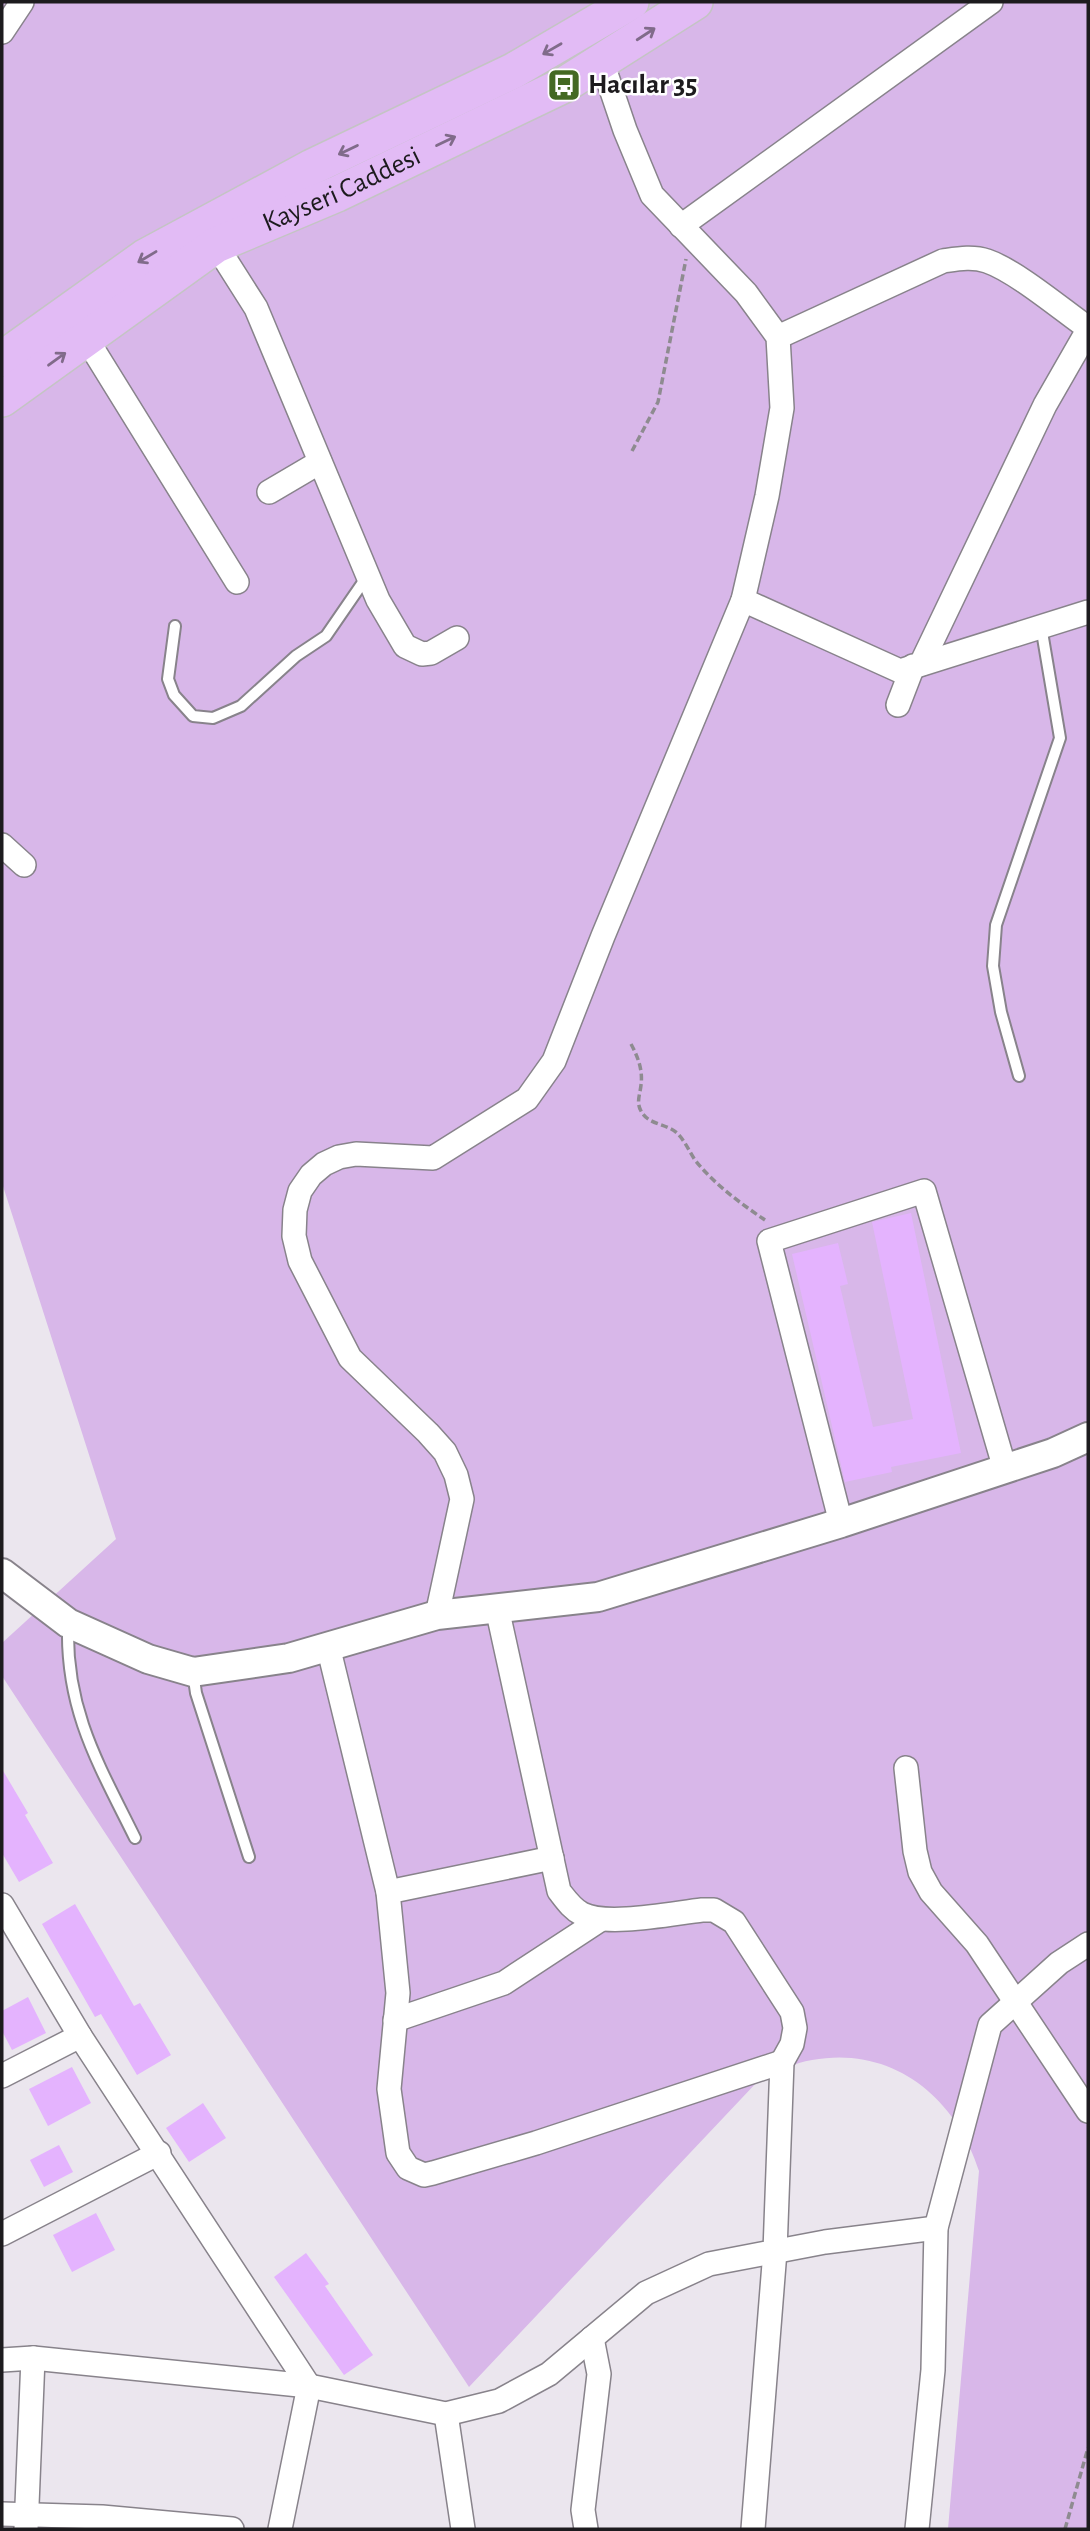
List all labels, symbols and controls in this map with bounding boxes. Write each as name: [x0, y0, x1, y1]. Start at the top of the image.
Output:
one-way arrow: [636, 26, 655, 41]
one-way arrow: [542, 42, 562, 56]
bus stop icon: Hacılar 35: [545, 66, 583, 104]
place label: Hacılar 35: [588, 71, 697, 99]
one-way arrow: [435, 134, 456, 147]
street label: Kayseri Caddesi: [259, 142, 425, 238]
one-way arrow: [338, 144, 359, 157]
one-way arrow: [137, 250, 157, 264]
one-way arrow: [47, 352, 66, 366]

